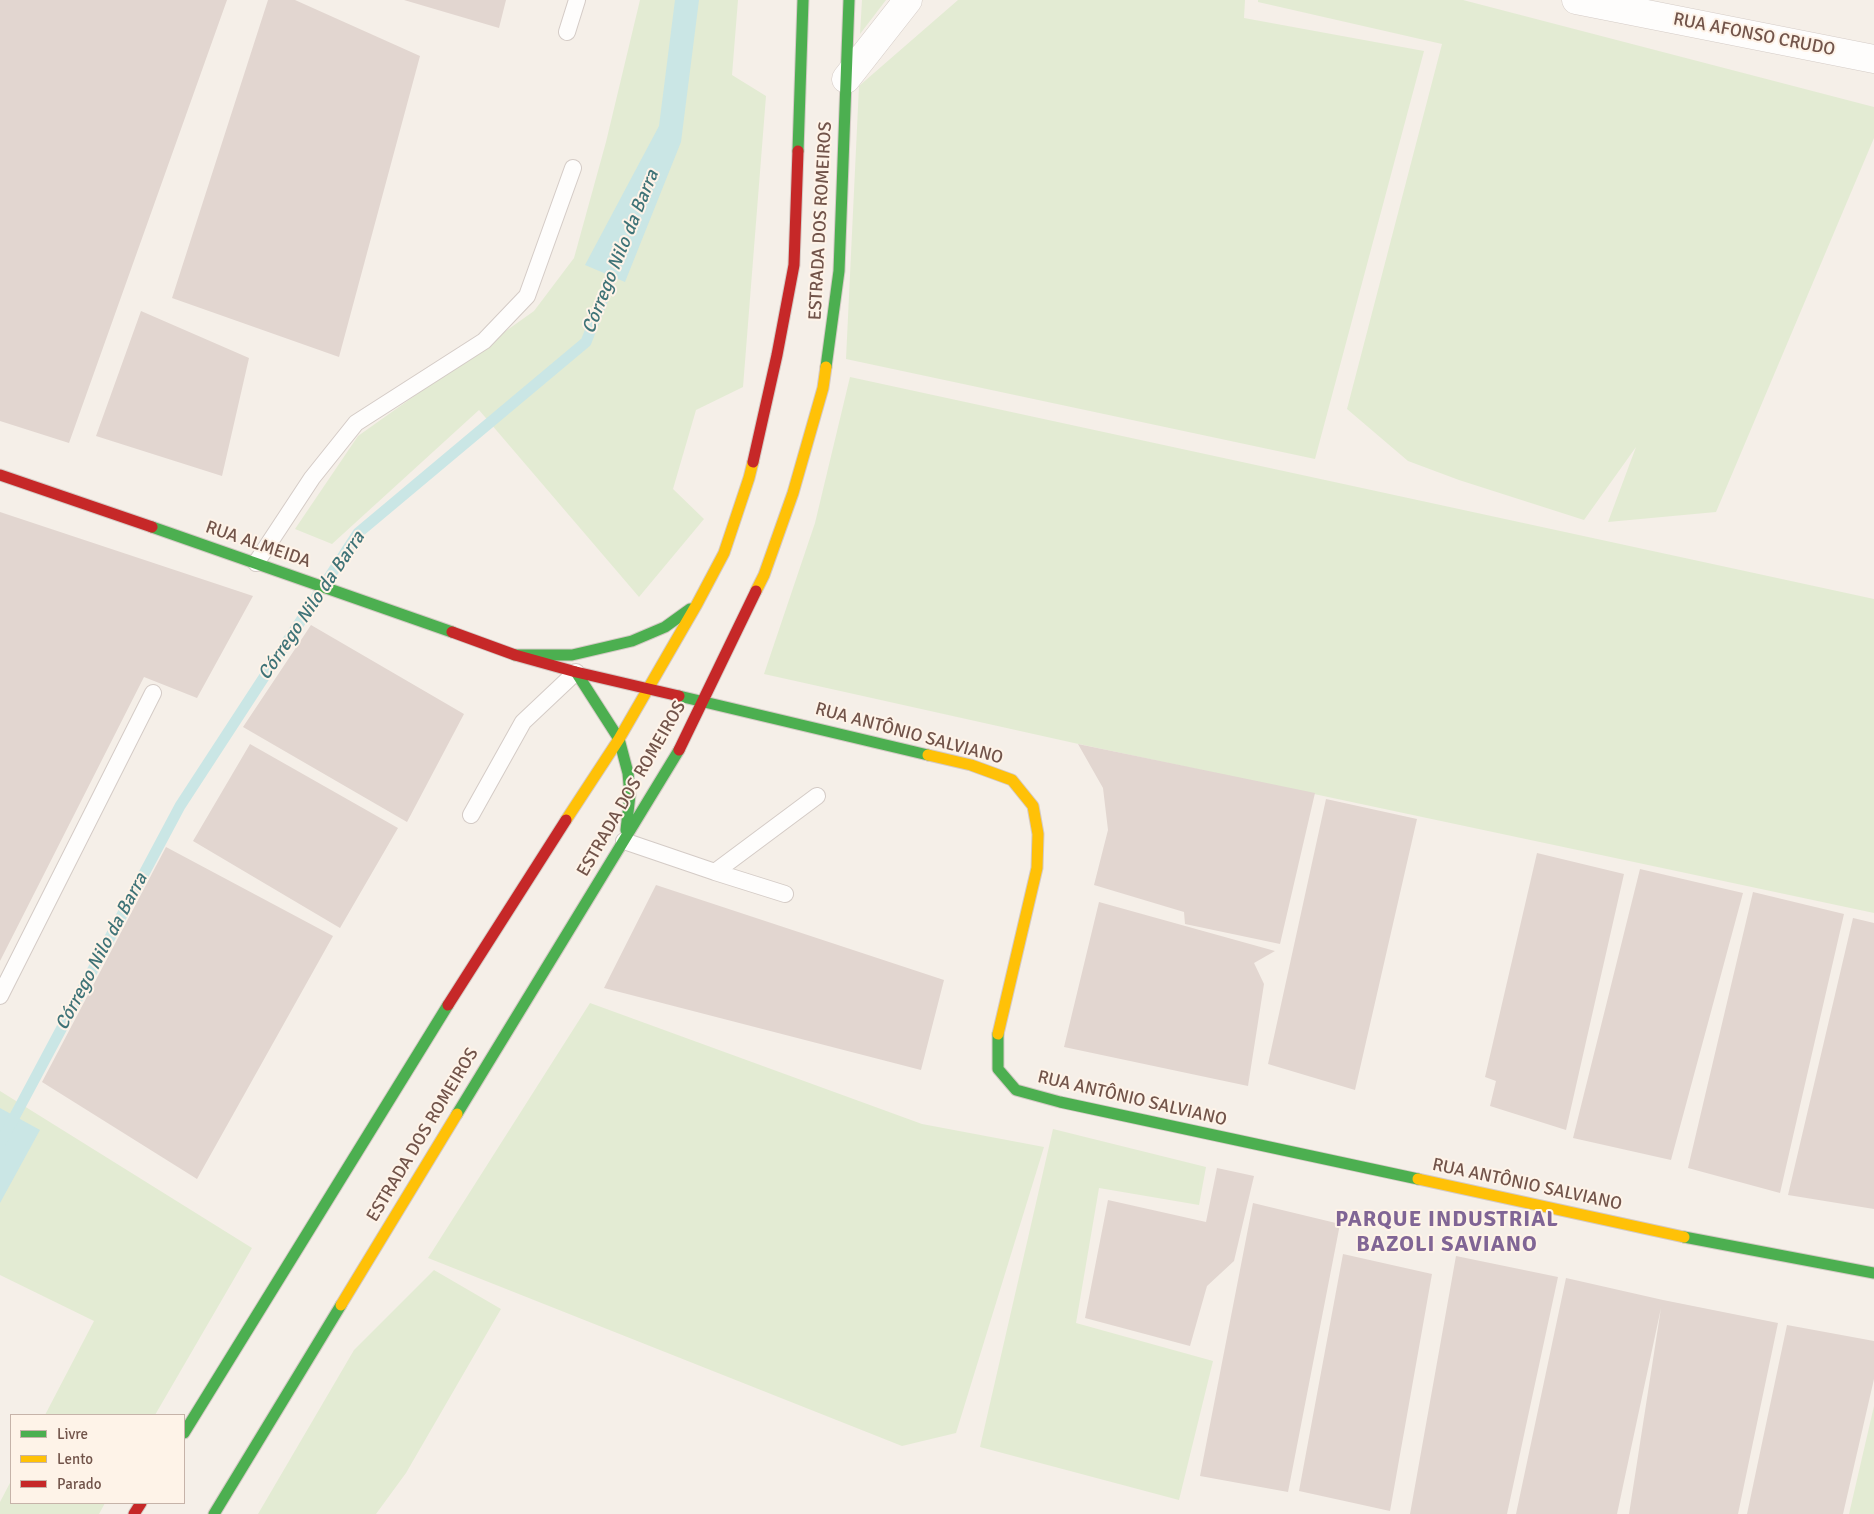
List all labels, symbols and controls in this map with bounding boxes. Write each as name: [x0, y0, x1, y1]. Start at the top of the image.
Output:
street label: RUA AFONSO CRUDO: [1671, 9, 1837, 61]
street label: ESTRADA DOS ROMEIROS: [805, 121, 837, 321]
water label: Córrego Nilo da Barra: [578, 167, 664, 337]
street label: RUA ALMEIDA: [203, 517, 313, 573]
water label: Córrego Nilo da Barra: [254, 527, 370, 685]
street label: ESTRADA DOS ROMEIROS: [573, 697, 691, 881]
street label: RUA ANTÔNIO SALVIANO: [813, 699, 1005, 769]
water label: Córrego Nilo da Barra: [51, 870, 153, 1034]
street label: ESTRADA DOS ROMEIROS: [362, 1044, 484, 1226]
street label: RUA ANTÔNIO SALVIANO: [1035, 1067, 1229, 1131]
street label: RUA ANTÔNIO SALVIANO: [1430, 1154, 1624, 1216]
district label: PARQUE INDUSTRIAL BAZOLI SAVIANO: [1333, 1207, 1561, 1258]
legend: [10, 1414, 185, 1504]
text: Livre: [57, 1425, 88, 1443]
text: Lento: [57, 1450, 93, 1468]
text: Parado: [57, 1475, 102, 1493]

